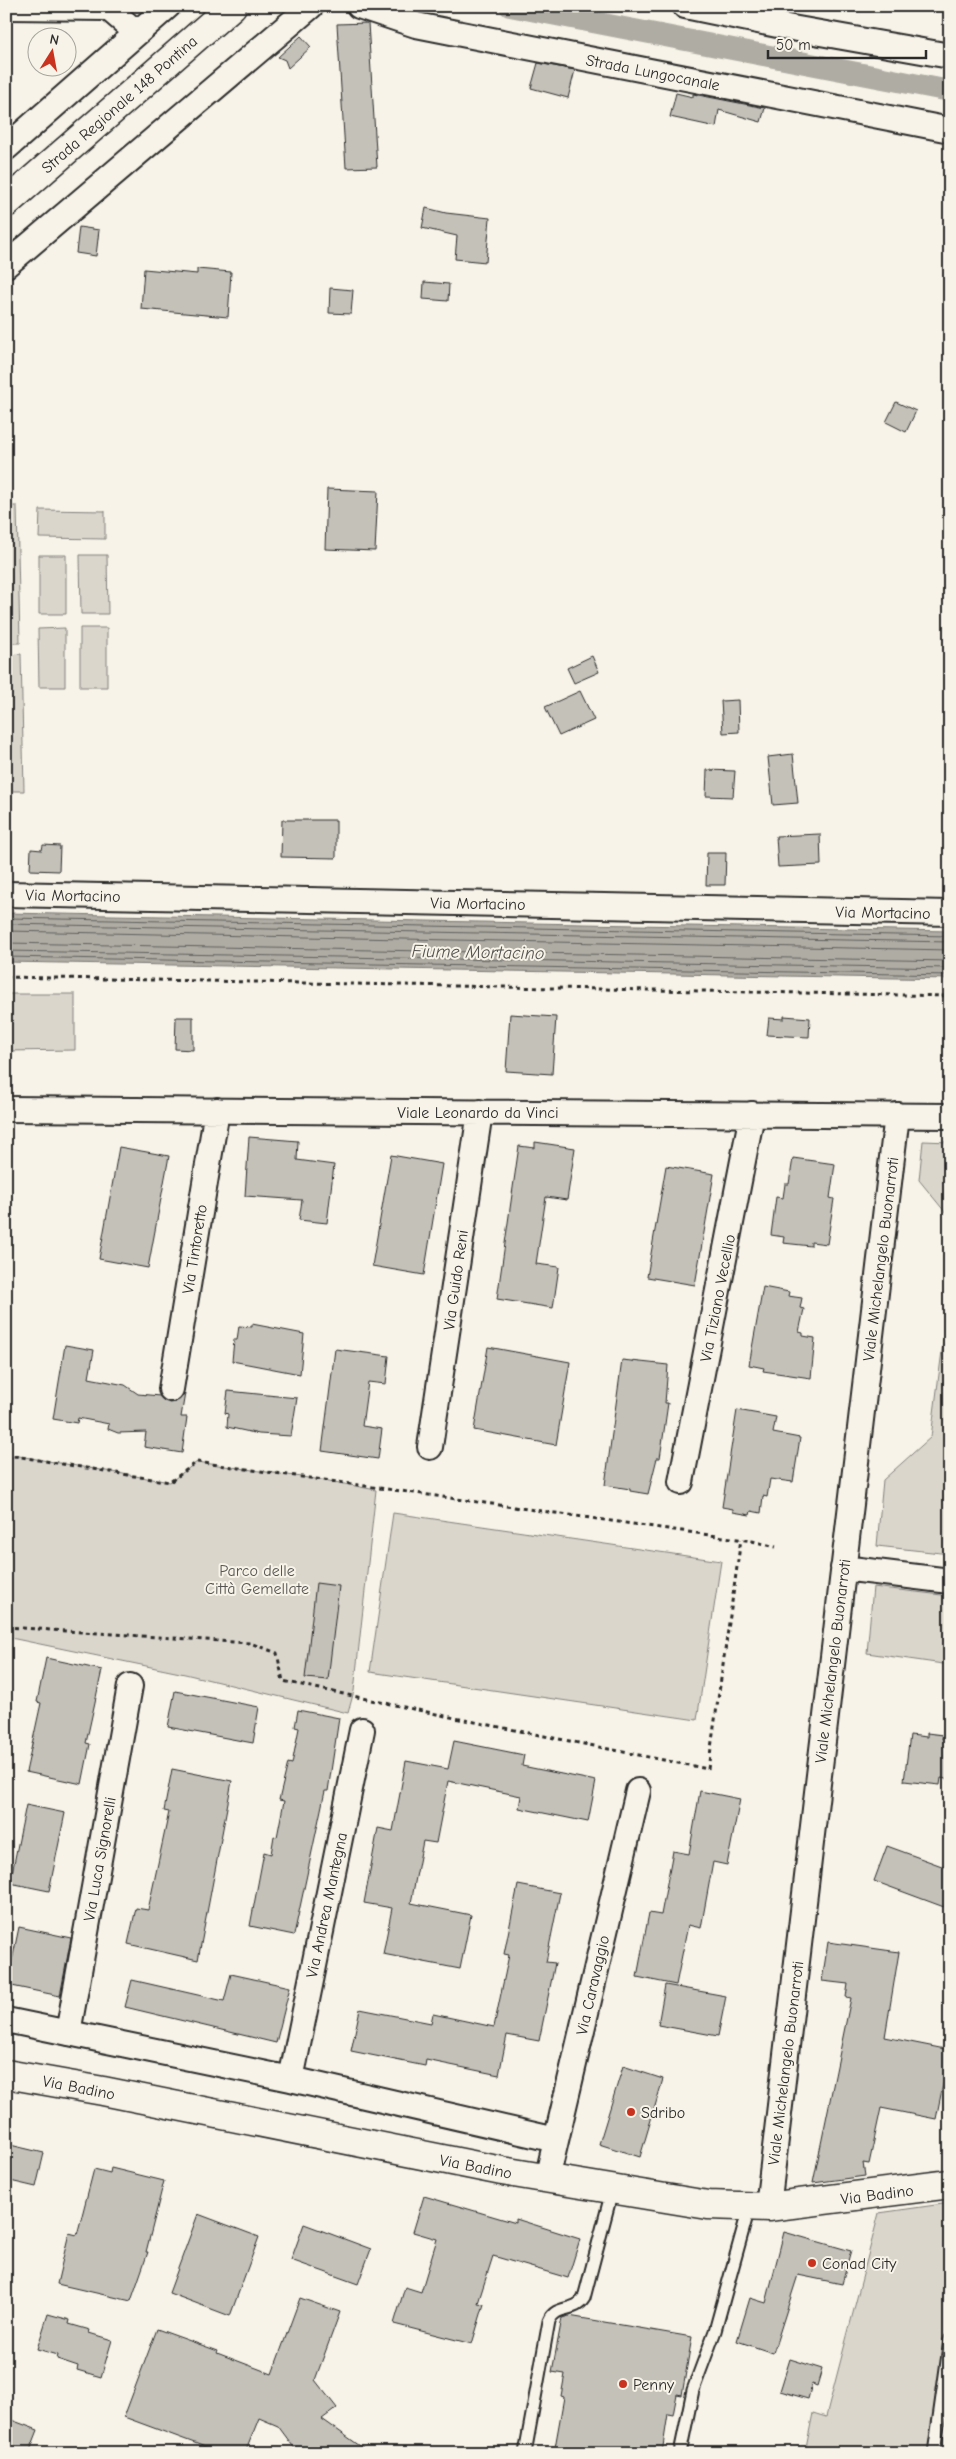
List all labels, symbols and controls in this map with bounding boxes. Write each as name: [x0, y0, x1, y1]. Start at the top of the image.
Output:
north arrow: [28, 28, 78, 78]
scale bar: [768, 28, 926, 60]
text: N: [48, 31, 60, 49]
street label: Strada Regionale 148 Pontina: [38, 32, 201, 177]
text: 50 m: [776, 36, 811, 54]
street label: Strada Lungocanale: [584, 51, 721, 95]
street label: Via Mortacino: [25, 886, 121, 906]
street label: Via Mortacino: [430, 894, 526, 914]
street label: Via Mortacino: [835, 903, 931, 923]
water label: Fiume Mortacino: [412, 941, 544, 964]
street label: Viale Leonardo da Vinci: [397, 1104, 559, 1122]
street label: Viale Michelangelo Buonarroti: [860, 1156, 902, 1362]
street label: Via Tintoretto: [179, 1203, 211, 1295]
street label: Via Guido Reni: [440, 1229, 472, 1332]
street label: Via Tiziano Vecellio: [697, 1233, 739, 1364]
street label: Viale Michelangelo Buonarroti: [812, 1558, 854, 1764]
park label: Parco delle Città Gemellate: [205, 1562, 309, 1598]
street label: Via Luca Signorelli: [80, 1796, 120, 1923]
street label: Via Andrea Mantegna: [303, 1831, 351, 1980]
street label: Via Caravaggio: [573, 1934, 613, 2037]
street label: Viale Michelangelo Buonarroti: [765, 1960, 807, 2166]
street label: Via Badino: [41, 2072, 117, 2104]
place label: Sdribo: [641, 2104, 685, 2122]
marker: Sdribo: [625, 2106, 637, 2118]
street label: Via Badino: [438, 2151, 514, 2183]
street label: Via Badino: [840, 2182, 915, 2208]
place label: Conad City: [822, 2255, 897, 2273]
marker: Conad City: [806, 2257, 818, 2269]
place label: Penny: [633, 2376, 675, 2394]
marker: Penny: [617, 2378, 629, 2390]

